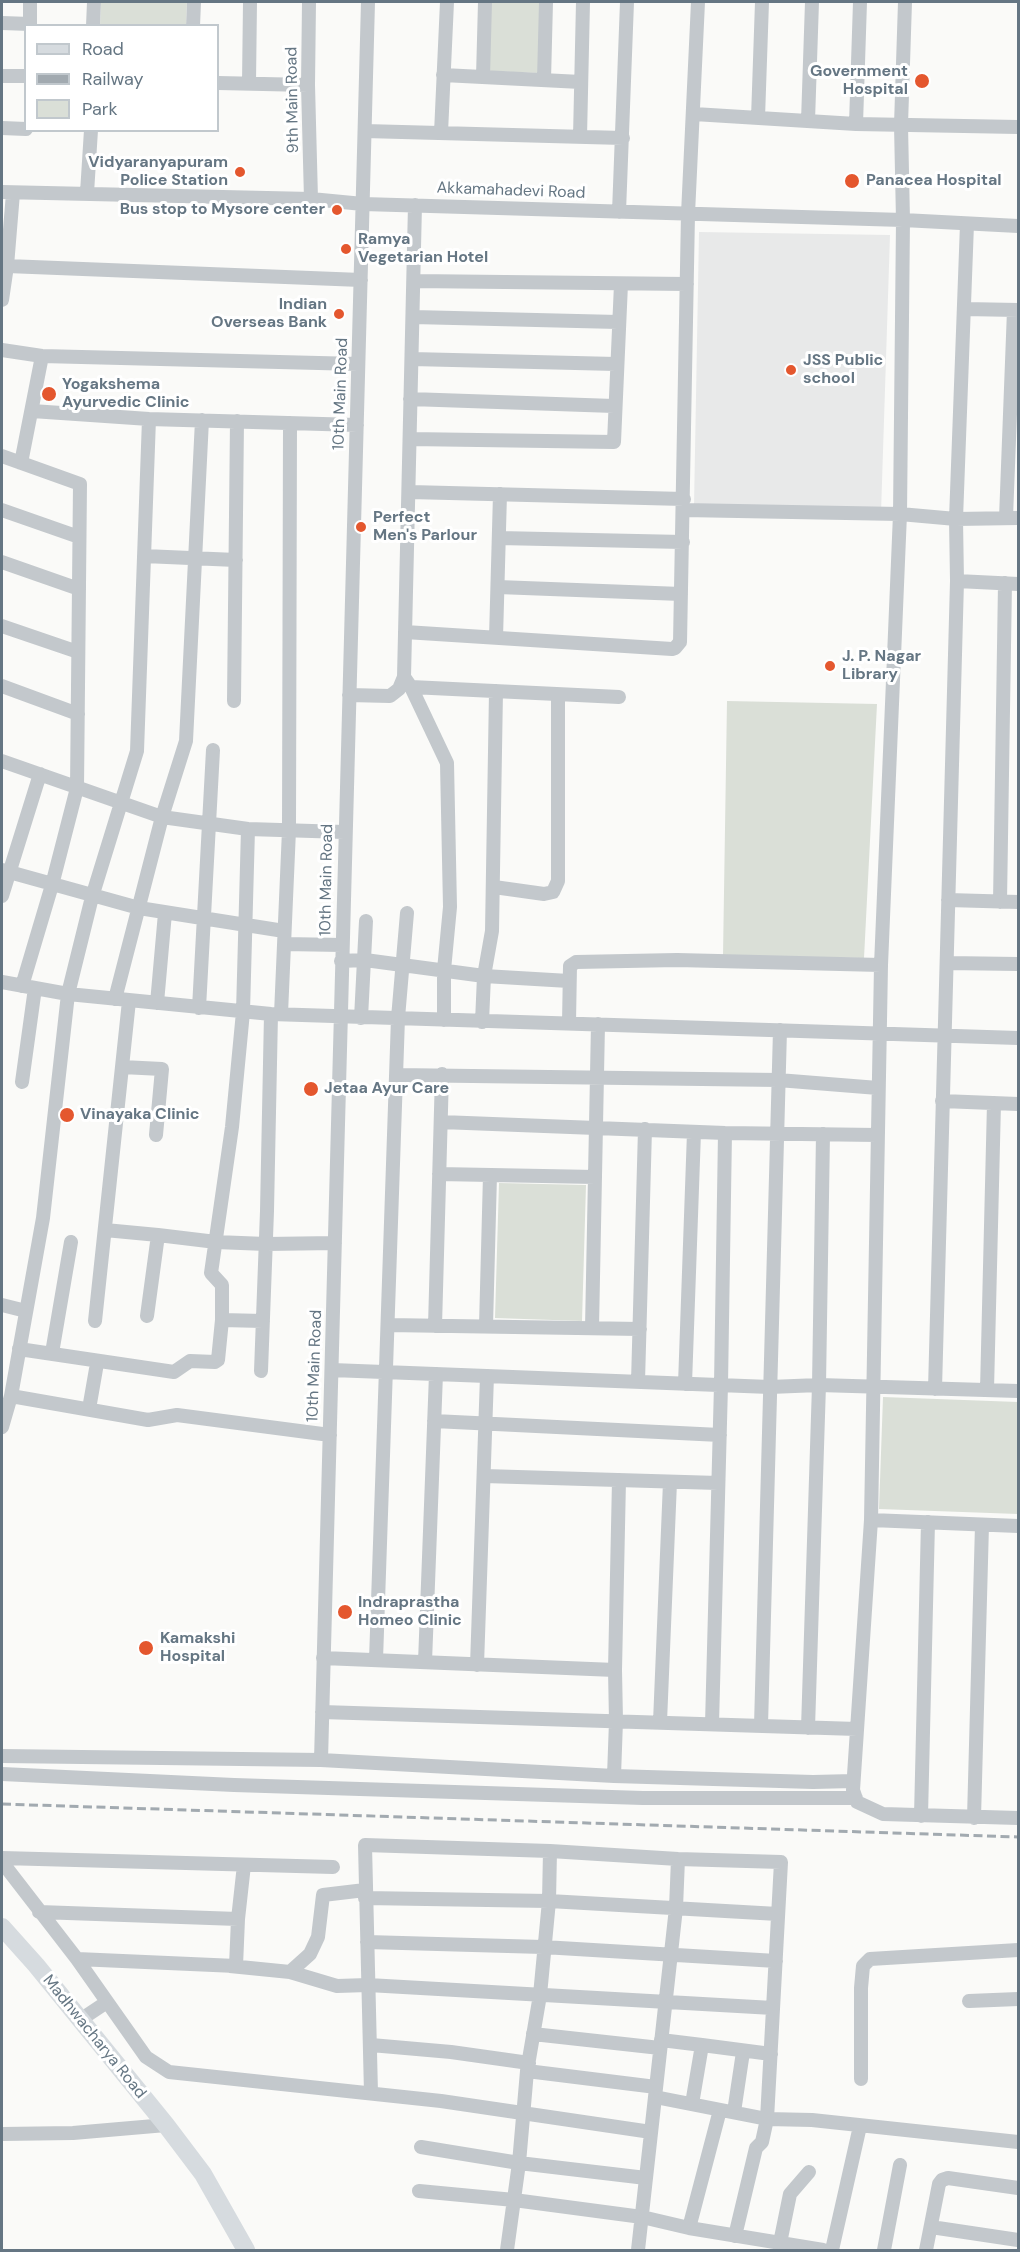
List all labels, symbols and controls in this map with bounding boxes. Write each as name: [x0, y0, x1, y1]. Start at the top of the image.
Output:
legend: [24, 24, 219, 132]
text: Road: [82, 37, 124, 61]
street label: 9th Main Road: [282, 47, 304, 153]
place label: Government Hospital: [810, 62, 908, 100]
text: Railway: [82, 67, 144, 91]
marker: Government Hospital: [913, 72, 931, 90]
text: Park: [82, 97, 118, 121]
place label: Vidyaranyapuram Police Station: [88, 153, 228, 191]
marker: Vidyaranyapuram Police Station: [233, 165, 247, 179]
place label: Panacea Hospital: [866, 171, 1002, 191]
marker: Panacea Hospital: [843, 172, 861, 190]
street label: Akkamahadevi Road: [436, 179, 586, 203]
place label: Bus stop to Mysore center: [120, 200, 325, 220]
marker: Bus stop to Mysore center: [330, 203, 344, 217]
place label: Ramya Vegetarian Hotel: [358, 230, 488, 268]
marker: Ramya Vegetarian Hotel: [339, 242, 353, 256]
place label: Indian Overseas Bank: [211, 295, 327, 333]
marker: Indian Overseas Bank: [332, 307, 346, 321]
street label: 10th Main Road: [329, 338, 353, 450]
place label: JSS Public school: [803, 351, 883, 389]
marker: JSS Public school: [784, 363, 798, 377]
place label: Yogakshema Ayurvedic Clinic: [62, 375, 190, 413]
marker: Yogakshema Ayurvedic Clinic: [40, 385, 58, 403]
place label: Perfect Men's Parlour: [373, 508, 477, 546]
marker: Perfect Men's Parlour: [354, 520, 368, 534]
place label: J. P. Nagar Library: [842, 647, 921, 685]
marker: J. P. Nagar Library: [823, 659, 837, 673]
street label: 10th Main Road: [316, 824, 338, 936]
place label: Jetaa Ayur Care: [324, 1079, 449, 1099]
marker: Jetaa Ayur Care: [302, 1080, 320, 1098]
place label: Vinayaka Clinic: [80, 1105, 200, 1125]
marker: Vinayaka Clinic: [58, 1106, 76, 1124]
street label: 10th Main Road: [303, 1310, 327, 1422]
place label: Indraprastha Homeo Clinic: [358, 1593, 462, 1631]
marker: Indraprastha Homeo Clinic: [336, 1603, 354, 1621]
place label: Kamakshi Hospital: [160, 1629, 235, 1667]
marker: Kamakshi Hospital: [137, 1639, 155, 1657]
street label: Madhwacharya Road: [38, 1971, 150, 2103]

